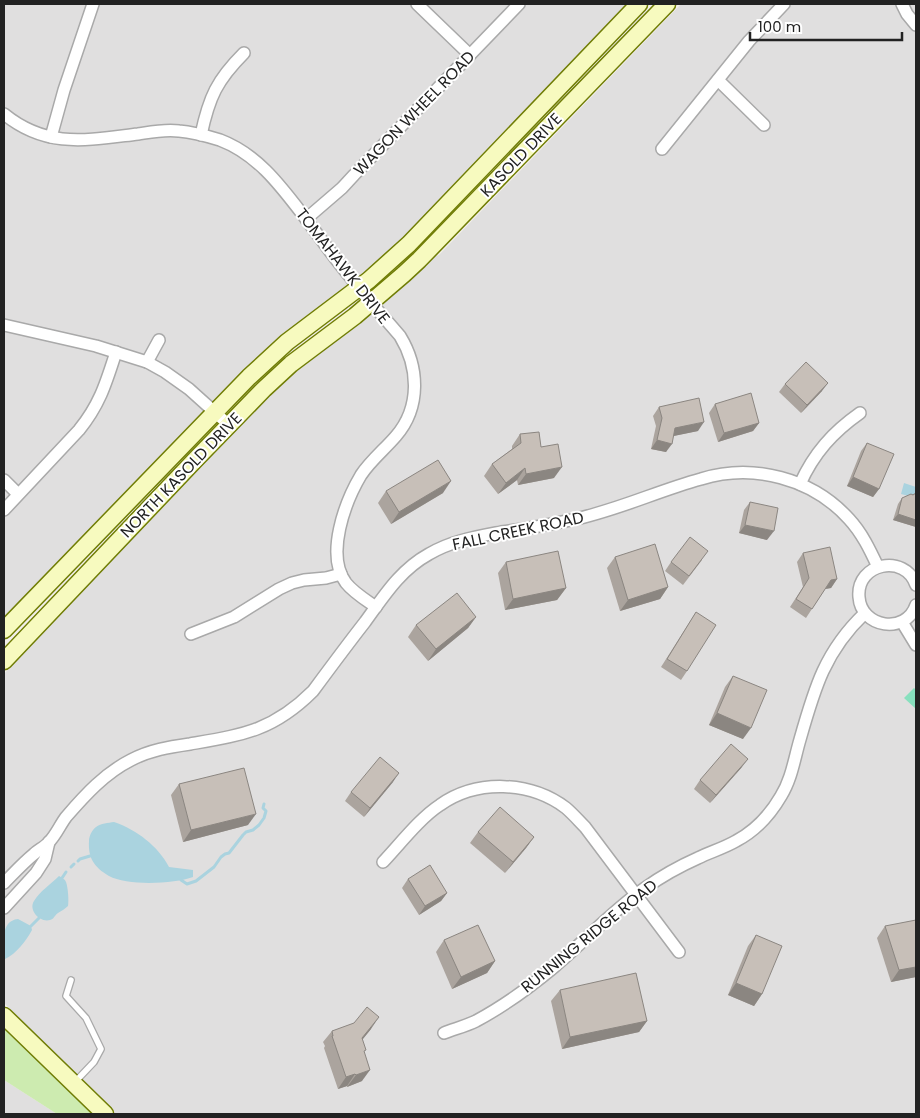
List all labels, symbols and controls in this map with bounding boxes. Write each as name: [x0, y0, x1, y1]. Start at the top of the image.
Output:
scale bar: [750, 10, 902, 42]
text: 100 m: [758, 16, 801, 37]
street label: WAGON WHEEL ROAD: [348, 45, 480, 181]
street label: KASOLD DRIVE: [475, 108, 567, 202]
street label: TOMAHAWK DRIVE: [290, 203, 396, 329]
street label: NORTH KASOLD DRIVE: [115, 407, 247, 543]
street label: FALL CREEK ROAD: [450, 506, 586, 556]
street label: RUNNING RIDGE ROAD: [516, 874, 662, 998]

